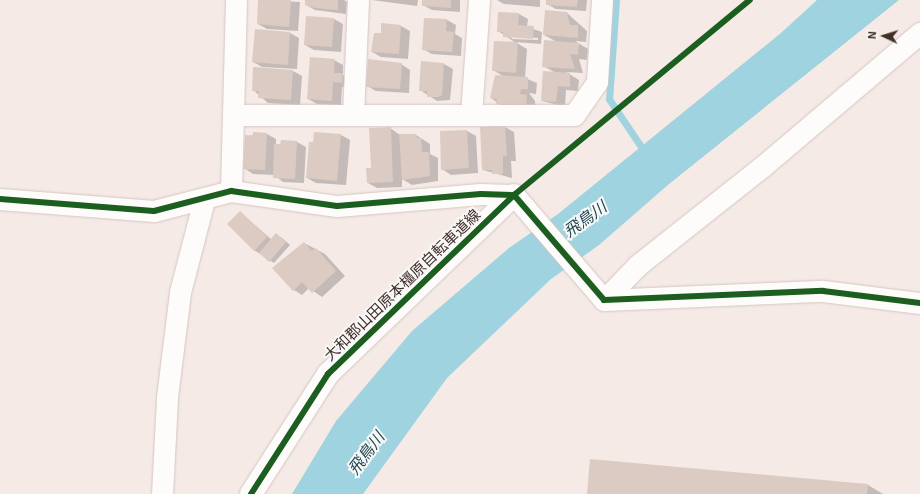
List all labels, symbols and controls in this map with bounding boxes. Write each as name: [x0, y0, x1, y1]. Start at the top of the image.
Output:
north arrow: [864, 16, 904, 56]
text: N: [865, 31, 878, 40]
water label: 飛鳥川: [560, 197, 610, 241]
street label: 大和郡山田原本橿原自転車道線: [320, 206, 484, 364]
water label: 飛鳥川: [344, 428, 388, 478]

